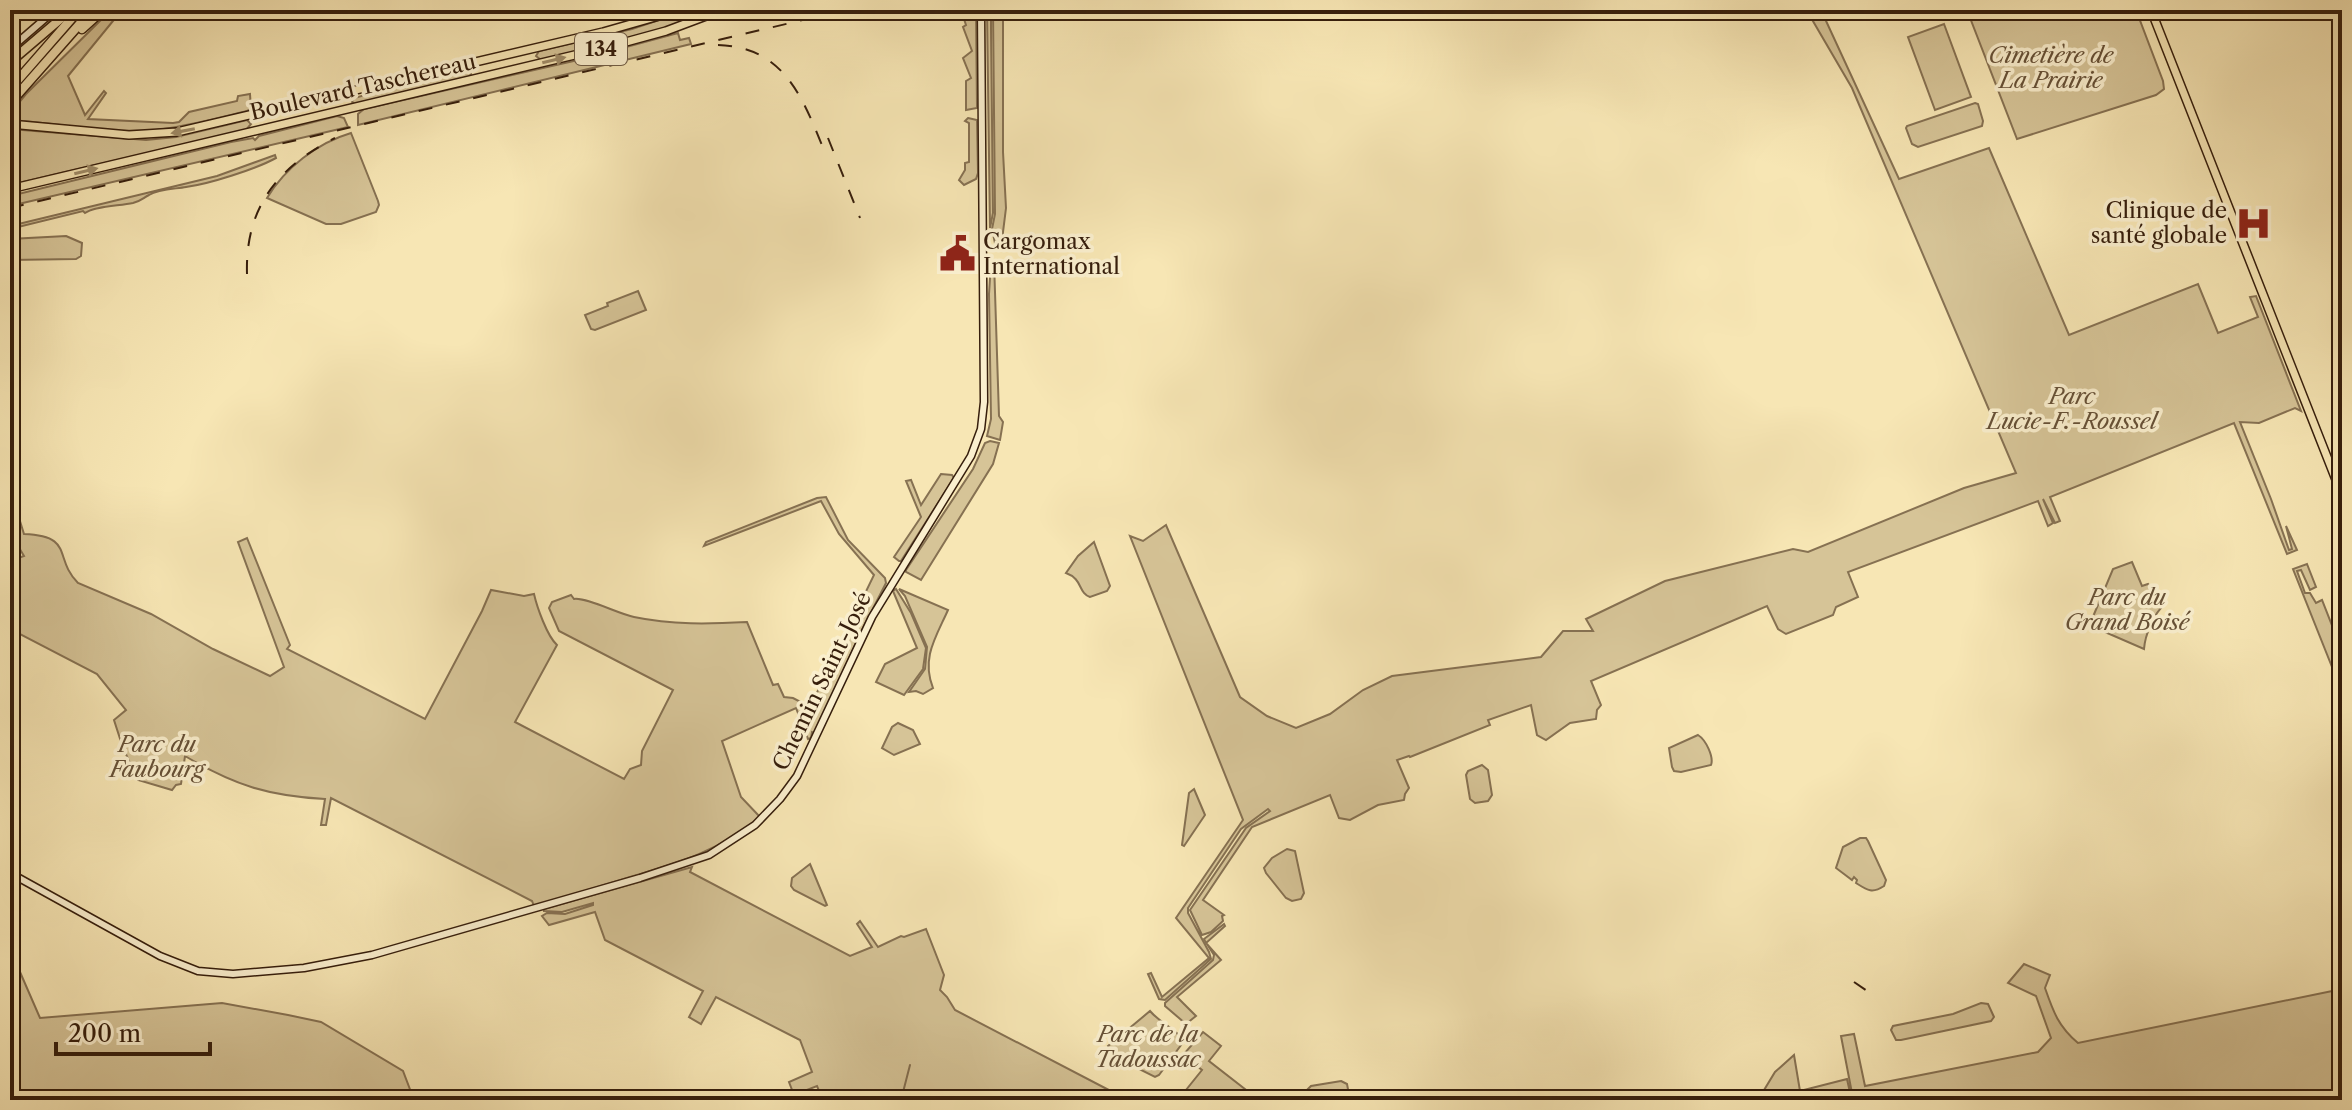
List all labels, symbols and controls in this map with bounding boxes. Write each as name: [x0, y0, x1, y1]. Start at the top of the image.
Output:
road number: 134: [575, 33, 627, 65]
park label: Cimetière de La Prairie: [1989, 42, 2115, 94]
street label: Boulevard Taschereau: [247, 48, 479, 126]
one-way arrow: [542, 53, 567, 66]
one-way arrow: [170, 125, 195, 138]
one-way arrow: [74, 164, 99, 177]
place label: Clinique de santé globale: [2091, 197, 2227, 249]
hospital icon: Clinique de santé globale: [2234, 204, 2272, 242]
place label: Cargomax International: [983, 228, 1120, 280]
public building icon: Cargomax International: [938, 235, 976, 273]
park label: Parc Lucie-F.-Roussel: [1985, 383, 2160, 435]
park label: Parc du Grand Boisé: [2065, 584, 2191, 636]
street label: Chemin Saint-José: [767, 587, 877, 775]
park label: Parc du Faubourg: [108, 731, 206, 783]
scale bar: [56, 1006, 210, 1056]
text: 200 m: [68, 1019, 141, 1048]
park label: Parc de la Tadoussac: [1095, 1021, 1201, 1073]

